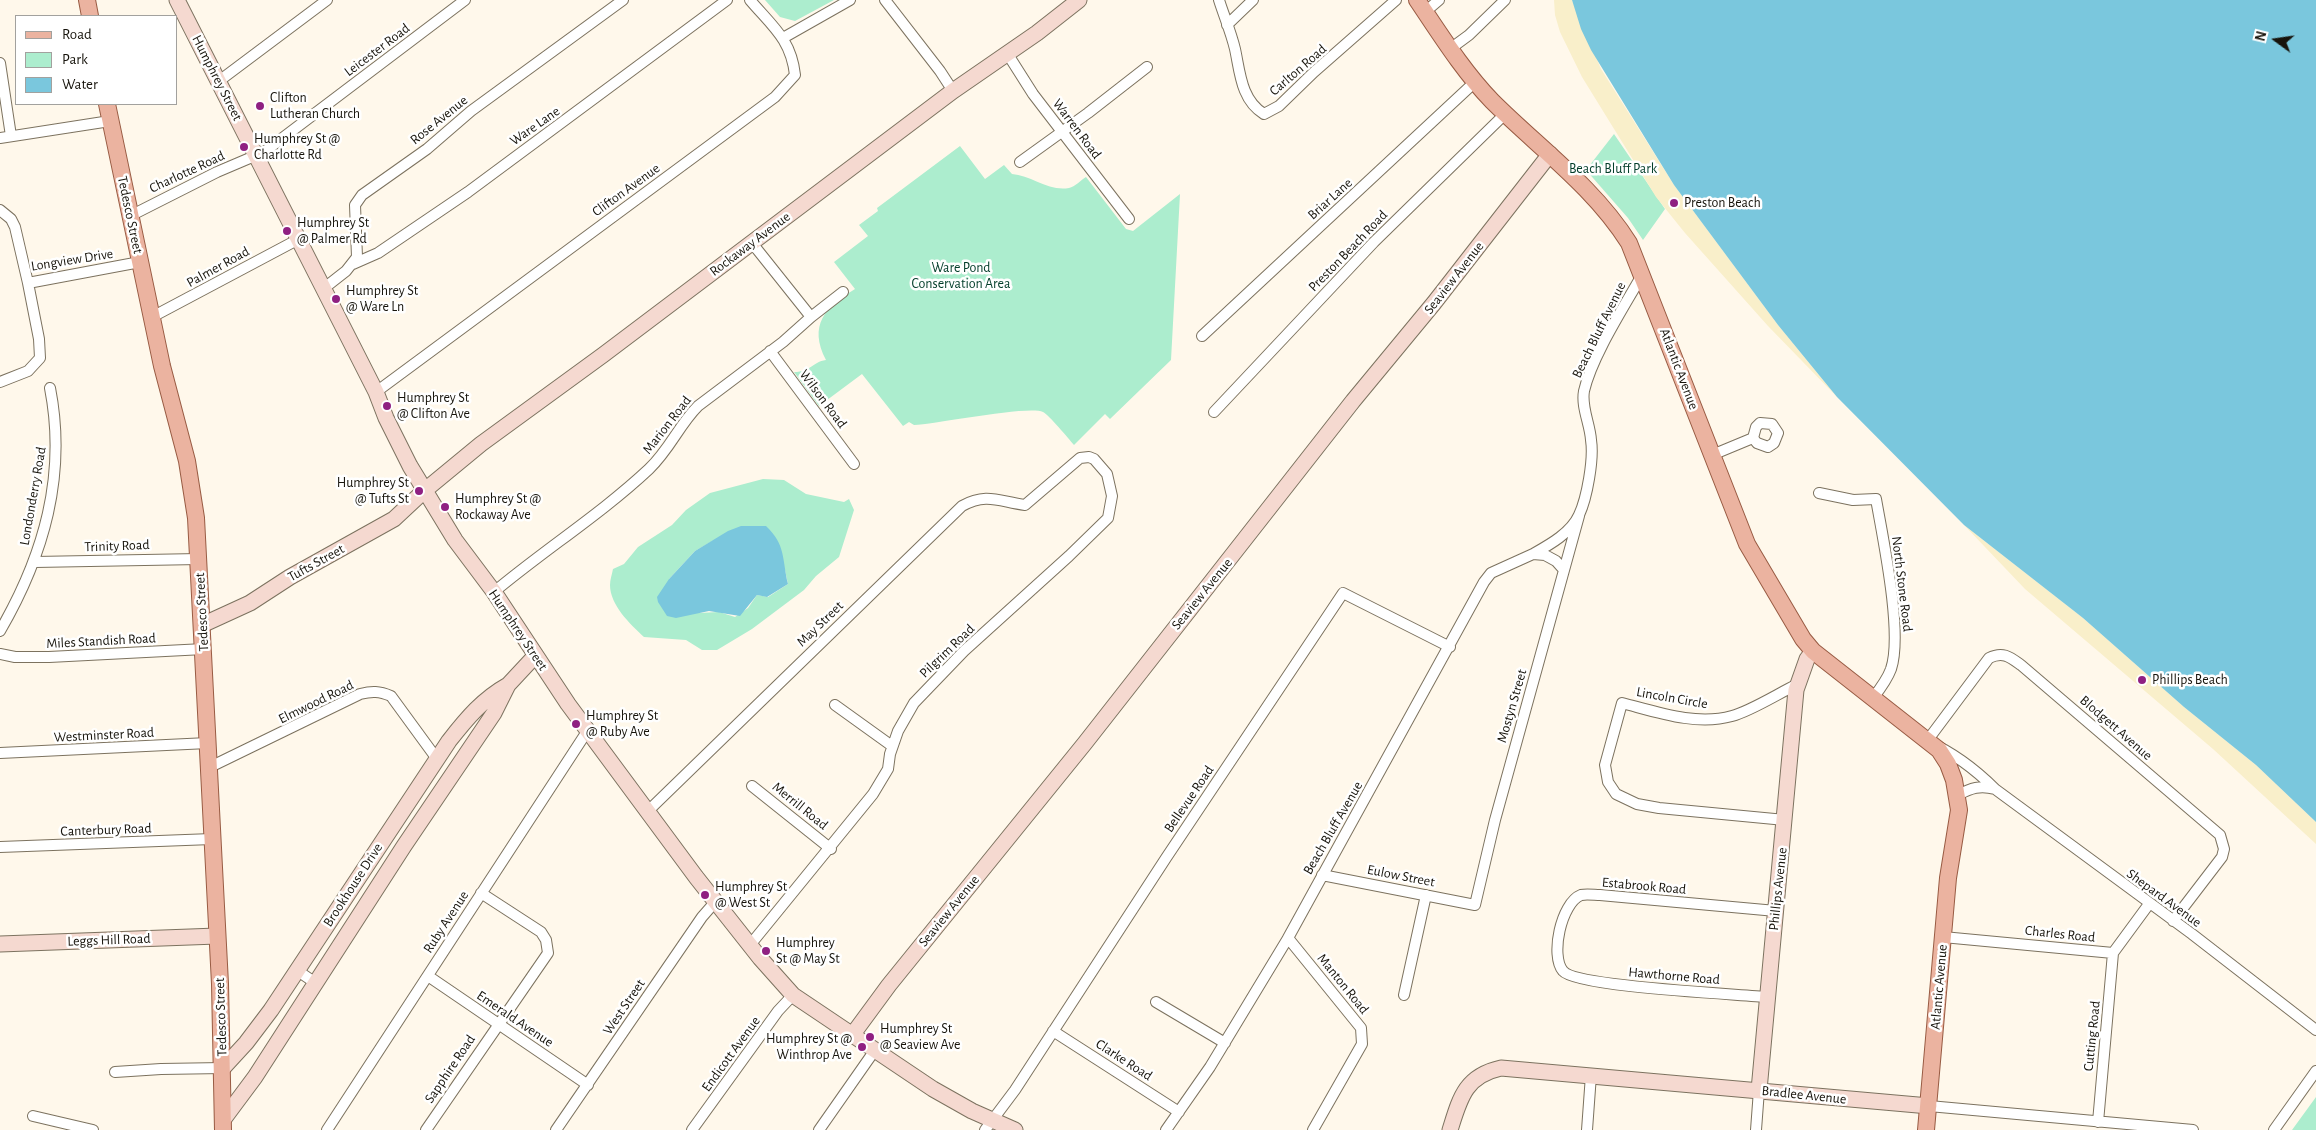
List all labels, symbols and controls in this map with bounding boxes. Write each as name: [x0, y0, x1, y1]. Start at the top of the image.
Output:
legend: [15, 15, 178, 105]
north arrow: [2251, 15, 2301, 65]
street label: Leicester Road: [341, 20, 413, 80]
text: Road: [62, 27, 92, 42]
text: N: [2253, 30, 2269, 43]
street label: Humphrey Street: [188, 32, 246, 124]
street label: Carlton Road: [1266, 41, 1330, 99]
text: Park: [62, 52, 88, 67]
text: Water: [62, 77, 98, 92]
place label: Clifton Lutheran Church: [270, 90, 360, 122]
street label: Rose Avenue: [407, 92, 471, 148]
street label: Warren Road: [1049, 96, 1105, 162]
marker: Clifton Lutheran Church: [254, 100, 266, 112]
street label: Ware Lane: [507, 103, 563, 149]
place label: Humphrey St @ Charlotte Rd: [254, 131, 340, 164]
marker: Humphrey St @ Charlotte Rd: [238, 141, 250, 153]
street label: Charlotte Road: [147, 147, 227, 197]
street label: Clifton Avenue: [589, 160, 663, 220]
park label: Beach Bluff Park: [1569, 161, 1657, 177]
street label: Tedesco Street: [114, 175, 146, 255]
street label: Briar Lane: [1304, 175, 1356, 223]
place label: Preston Beach: [1684, 195, 1761, 211]
marker: Preston Beach: [1668, 197, 1680, 209]
street label: Preston Beach Road: [1305, 207, 1391, 295]
street label: Rockaway Avenue: [706, 208, 794, 280]
place label: Humphrey St @ Palmer Rd: [297, 215, 369, 248]
marker: Humphrey St @ Palmer Rd: [281, 225, 293, 237]
street label: Seaview Avenue: [1420, 238, 1488, 318]
street label: Palmer Road: [184, 243, 252, 291]
street label: Longview Drive: [30, 245, 114, 275]
park label: Ware Pond Conservation Area: [912, 260, 1010, 292]
street label: Beach Bluff Avenue: [1568, 279, 1630, 381]
place label: Humphrey St @ Ware Ln: [346, 283, 418, 316]
marker: Humphrey St @ Ware Ln: [330, 293, 342, 305]
street label: Atlantic Avenue: [1656, 326, 1702, 412]
street label: Wilson Road: [796, 367, 850, 431]
place label: Humphrey St @ Clifton Ave: [397, 390, 470, 422]
street label: Marion Road: [639, 393, 695, 457]
marker: Humphrey St @ Clifton Ave: [381, 400, 393, 412]
street label: Londonderry Road: [16, 445, 50, 547]
place label: Humphrey St @ Tufts St: [337, 475, 409, 508]
marker: Humphrey St @ Tufts St: [413, 485, 425, 497]
place label: Humphrey St @ Rockaway Ave: [455, 491, 541, 524]
marker: Humphrey St @ Rockaway Ave: [439, 501, 451, 513]
street label: North Stone Road: [1888, 535, 1916, 633]
street label: Trinity Road: [84, 536, 150, 556]
street label: Tufts Street: [285, 541, 347, 585]
street label: Seaview Avenue: [1168, 555, 1236, 633]
street label: Tedesco Street: [192, 572, 212, 652]
street label: Humphrey Street: [485, 586, 551, 674]
street label: May Street: [793, 598, 847, 650]
street label: Pilgrim Road: [916, 621, 978, 681]
street label: Miles Standish Road: [46, 630, 156, 652]
street label: Mostyn Street: [1493, 667, 1531, 745]
place label: Phillips Beach: [2152, 672, 2228, 688]
marker: Phillips Beach: [2136, 674, 2148, 686]
street label: Elmwood Road: [276, 677, 356, 727]
street label: Lincoln Circle: [1635, 683, 1709, 713]
street label: Blodgett Avenue: [2076, 692, 2156, 764]
place label: Humphrey St @ Ruby Ave: [586, 708, 658, 740]
marker: Humphrey St @ Ruby Ave: [570, 718, 582, 730]
street label: Westminster Road: [53, 724, 155, 746]
street label: Bellevue Road: [1161, 762, 1217, 836]
street label: Merrill Road: [769, 778, 831, 834]
street label: Beach Bluff Avenue: [1300, 778, 1366, 878]
street label: Canterbury Road: [60, 820, 152, 840]
street label: Brookhouse Drive: [320, 840, 386, 930]
street label: Phillips Avenue: [1765, 847, 1791, 931]
street label: Eulow Street: [1366, 861, 1436, 891]
street label: Shepard Avenue: [2123, 865, 2205, 931]
street label: Seaview Avenue: [915, 872, 983, 950]
street label: Estabrook Road: [1601, 874, 1687, 898]
place label: Humphrey St @ West St: [715, 879, 787, 912]
street label: Ruby Avenue: [420, 888, 472, 956]
marker: Humphrey St @ West St: [699, 889, 711, 901]
street label: Charles Road: [2024, 922, 2096, 946]
street label: Leggs Hill Road: [67, 930, 151, 950]
place label: Humphrey St @ May St: [776, 935, 840, 968]
street label: Atlantic Avenue: [1927, 944, 1951, 1030]
marker: Humphrey St @ May St: [760, 945, 772, 957]
street label: Manton Road: [1314, 950, 1372, 1018]
street label: Hawthorne Road: [1628, 964, 1720, 988]
street label: West Street: [599, 976, 649, 1038]
street label: Tedesco Street: [211, 977, 231, 1057]
street label: Emerald Avenue: [473, 987, 557, 1051]
street label: Cutting Road: [2080, 1000, 2104, 1072]
street label: Endicott Avenue: [698, 1013, 764, 1095]
place label: Humphrey St @ Seaview Ave: [880, 1021, 960, 1054]
place label: Humphrey St @ Winthrop Ave: [766, 1031, 852, 1064]
marker: Humphrey St @ Seaview Ave: [864, 1031, 876, 1043]
street label: Sapphire Road: [421, 1032, 479, 1106]
street label: Clarke Road: [1092, 1035, 1156, 1085]
marker: Humphrey St @ Winthrop Ave: [856, 1041, 868, 1053]
street label: Bradlee Avenue: [1761, 1082, 1847, 1108]

